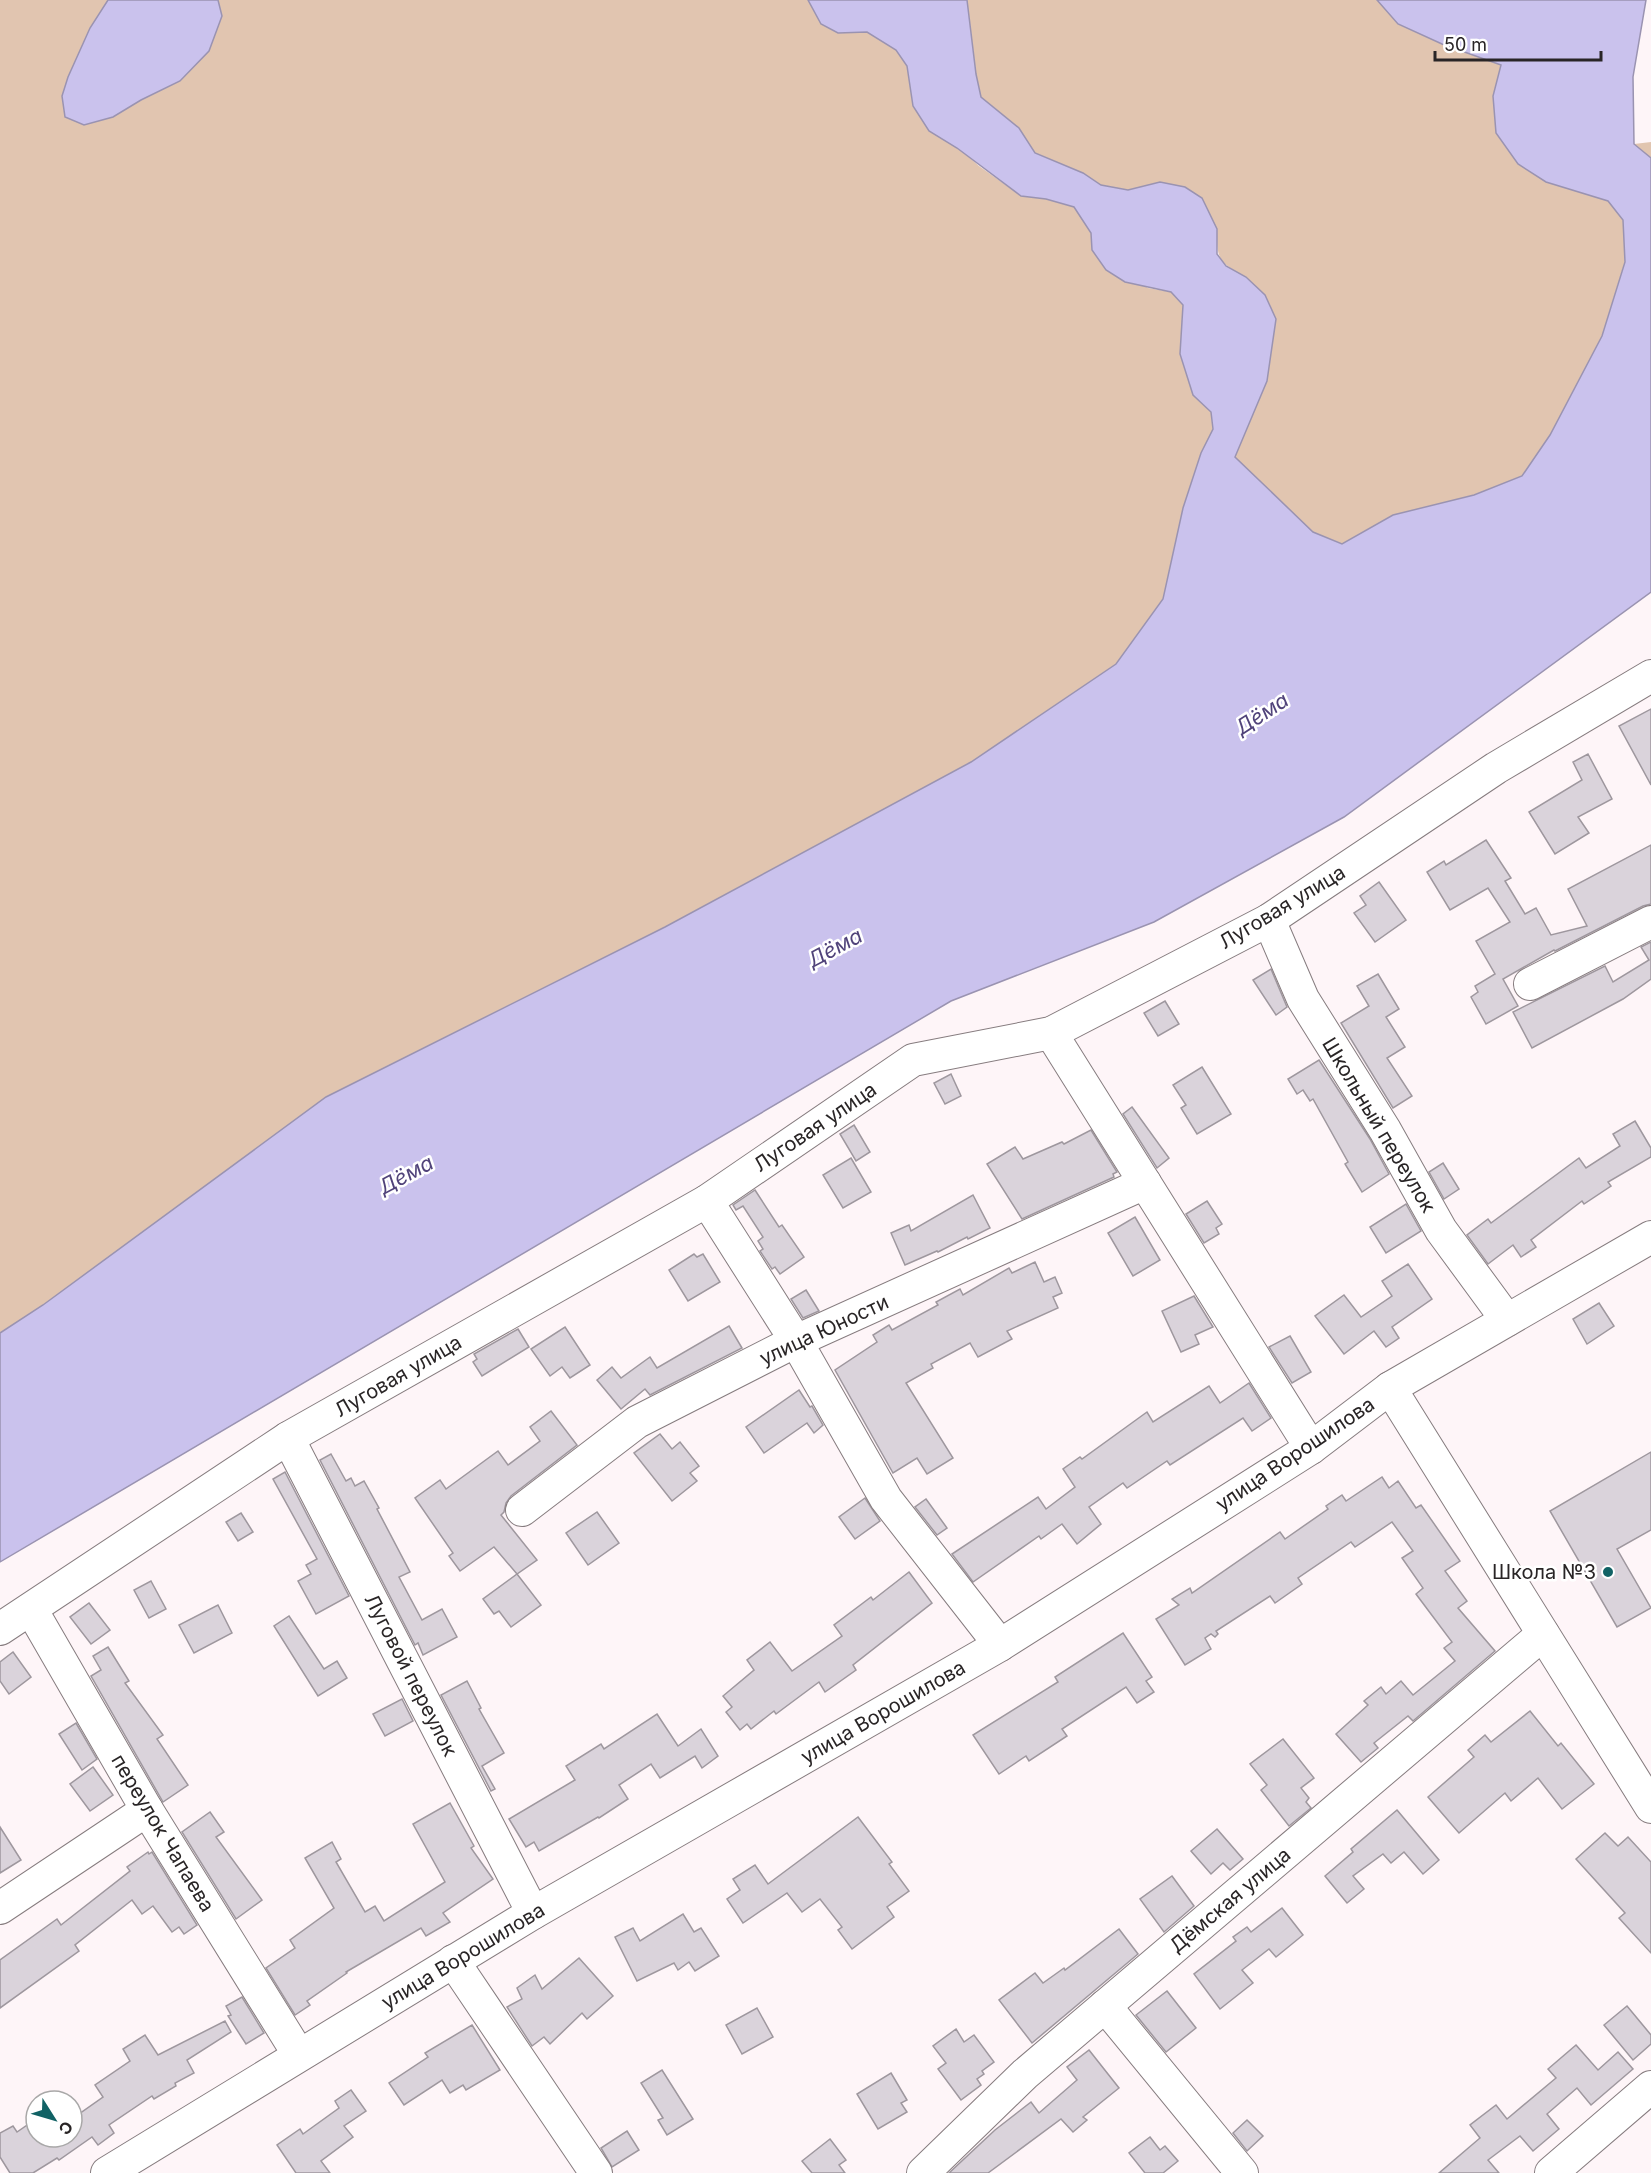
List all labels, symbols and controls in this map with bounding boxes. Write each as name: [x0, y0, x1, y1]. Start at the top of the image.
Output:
scale bar: [1435, 24, 1602, 62]
text: 50 m: [1444, 34, 1487, 55]
water label: Дёма: [1230, 687, 1293, 741]
street label: Луговая улица: [1215, 860, 1349, 954]
water label: Дёма: [802, 923, 867, 973]
street label: Школьный переулок: [1317, 1033, 1441, 1217]
street label: Луговая улица: [749, 1077, 881, 1177]
water label: Дёма: [373, 1150, 438, 1200]
street label: улица Юности: [756, 1290, 892, 1370]
street label: Луговая улица: [330, 1330, 466, 1422]
street label: улица Ворошилова: [1211, 1392, 1379, 1516]
place label: Школа №3: [1492, 1560, 1596, 1584]
marker: Школа №3: [1601, 1565, 1615, 1579]
street label: Луговой переулок: [360, 1590, 462, 1760]
street label: улица Ворошилова: [796, 1655, 970, 1769]
street label: переулок Чапаева: [106, 1750, 220, 1916]
street label: Дёмская улица: [1165, 1842, 1295, 1958]
street label: улица Ворошилова: [377, 1898, 549, 2014]
north arrow: [24, 2089, 84, 2149]
text: С: [54, 2117, 78, 2139]

